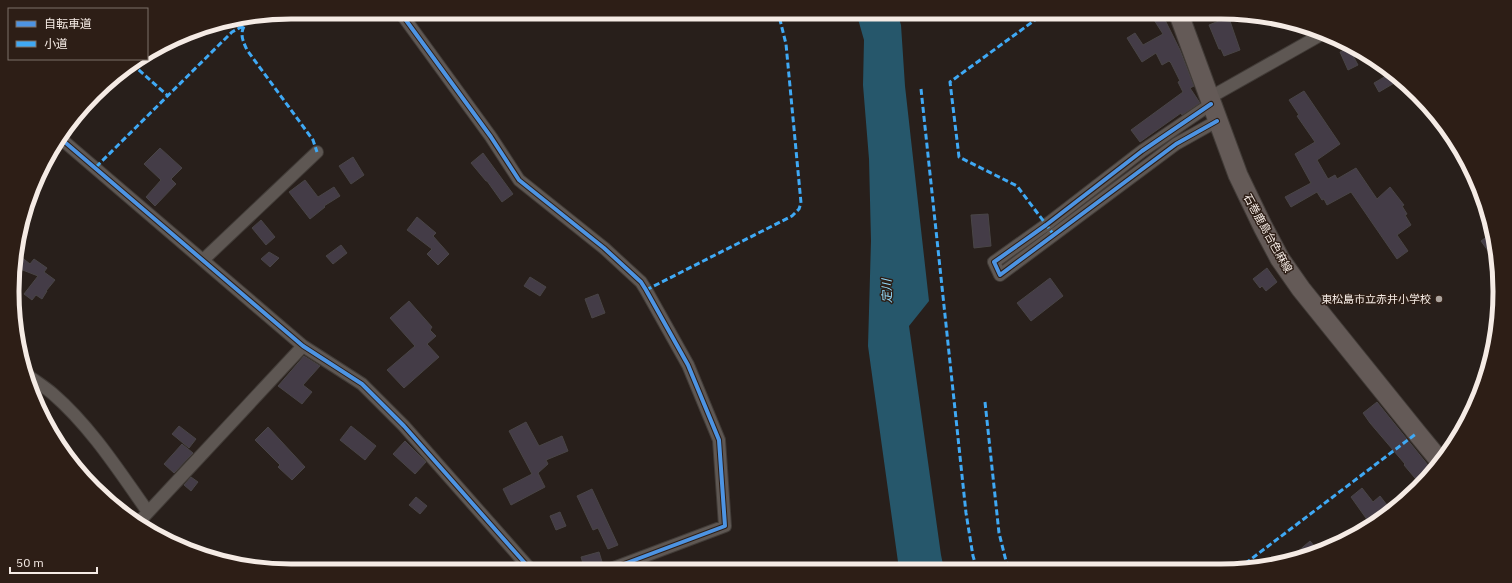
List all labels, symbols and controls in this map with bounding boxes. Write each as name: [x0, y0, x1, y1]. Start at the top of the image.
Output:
legend: [8, 8, 148, 60]
text: 自転車道: [44, 16, 92, 31]
text: 小道: [44, 36, 68, 51]
street label: 石巻鹿島台色麻線: [1241, 191, 1295, 275]
water label: 定川: [879, 277, 894, 303]
place label: 東松島市立赤井小学校: [1321, 292, 1431, 306]
marker: 東松島市立赤井小学校: [1434, 294, 1444, 304]
scale bar: [10, 549, 97, 575]
text: 50 m: [16, 555, 44, 570]

